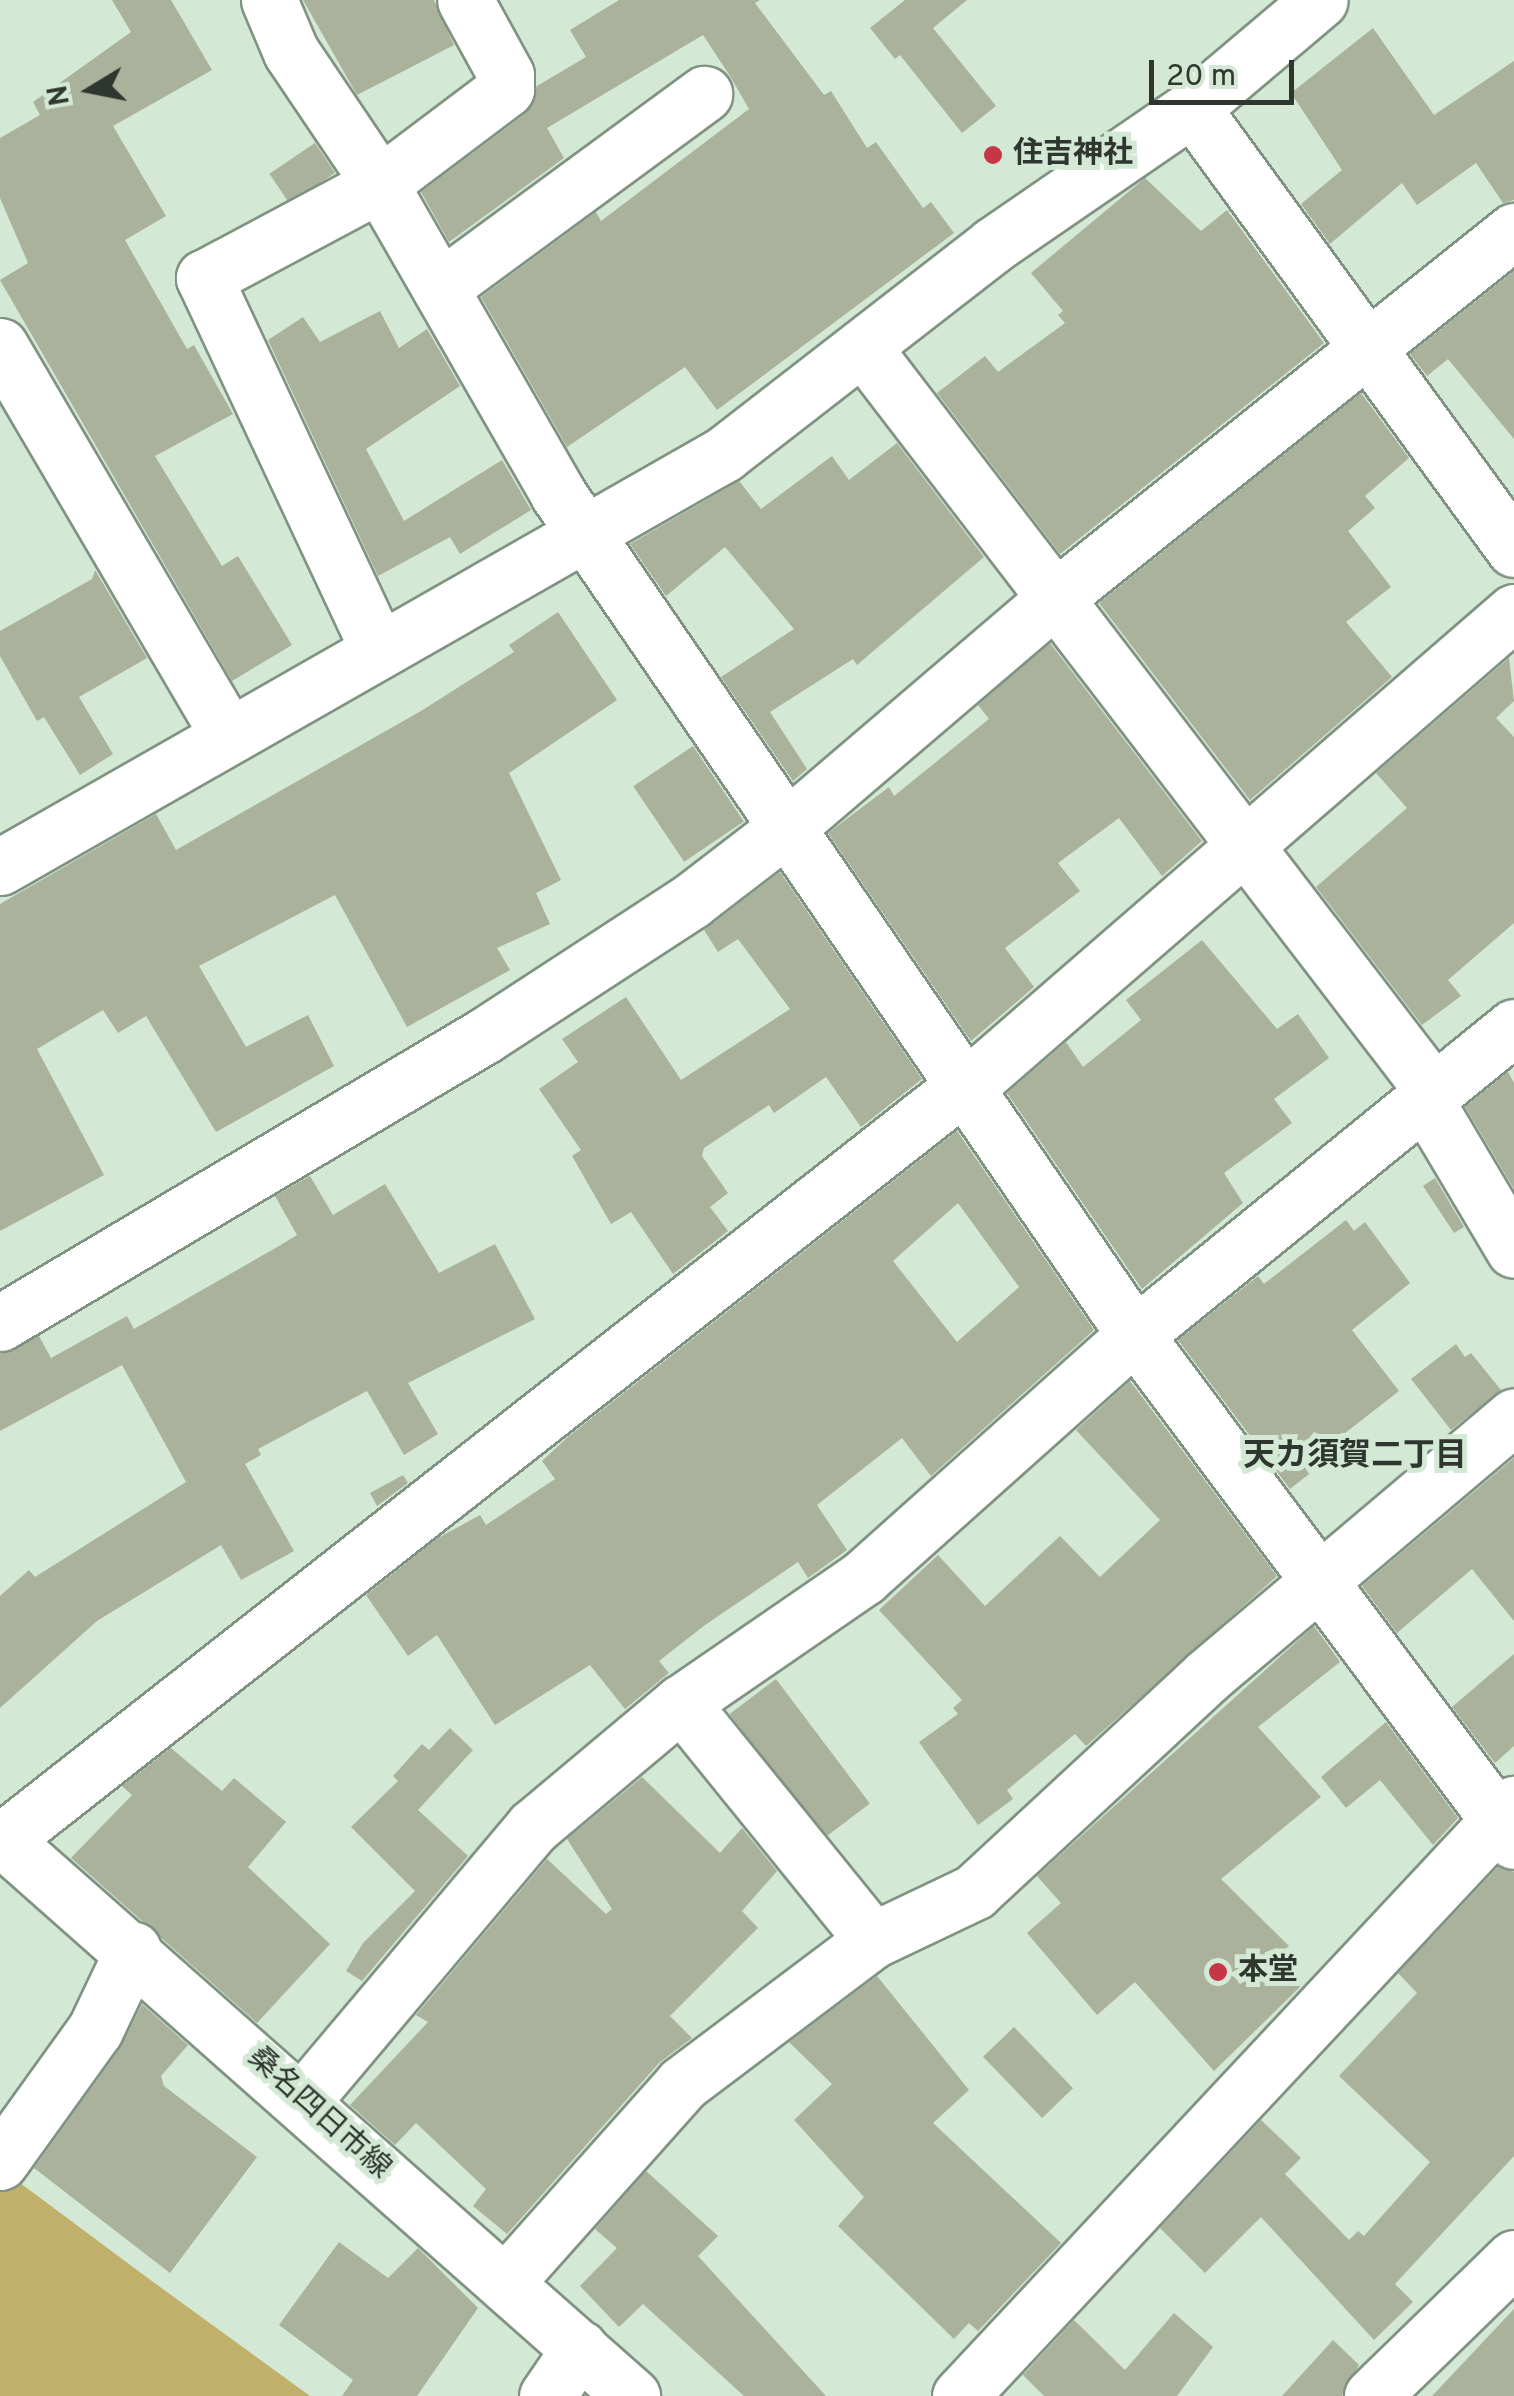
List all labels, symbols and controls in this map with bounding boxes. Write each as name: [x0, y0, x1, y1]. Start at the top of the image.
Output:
north arrow: [40, 40, 140, 140]
scale bar: [1154, 40, 1299, 102]
text: 20 m: [1166, 59, 1236, 96]
text: N: [41, 82, 80, 108]
place label: 住吉神社: [1013, 137, 1133, 173]
marker: 住吉神社: [982, 144, 1004, 166]
district label: 天カ須賀二丁目: [1243, 1438, 1467, 1476]
place label: 本堂: [1238, 1954, 1298, 1990]
marker: 本堂: [1207, 1961, 1229, 1983]
street label: 桑名四日市線: [239, 2040, 397, 2188]

